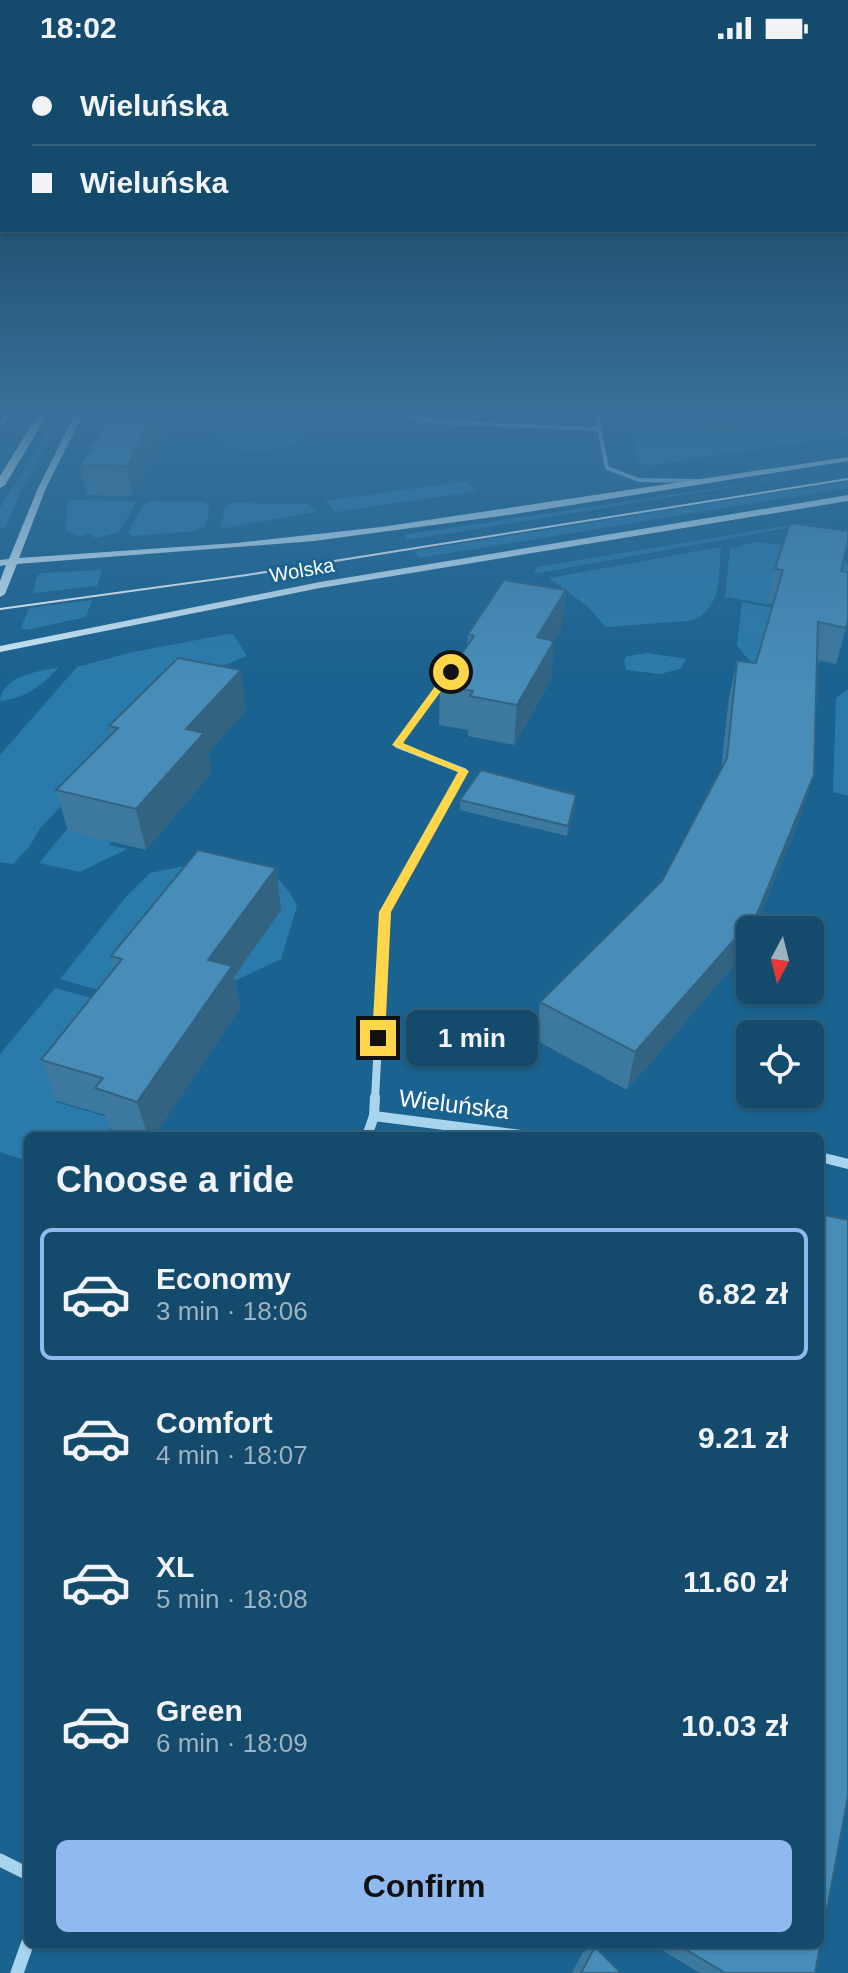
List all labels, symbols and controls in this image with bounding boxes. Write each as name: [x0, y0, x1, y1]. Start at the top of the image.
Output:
text: 18:02: [40, 11, 117, 44]
text: Wieluńska: [80, 89, 228, 122]
text: Wieluńska: [80, 166, 228, 199]
street label: Wolska: [268, 553, 337, 586]
route start: [433, 654, 469, 690]
north arrow: [736, 916, 824, 1004]
map controls: [736, 916, 824, 1108]
callout: 1 min: [406, 1010, 538, 1066]
route end: [360, 1020, 396, 1056]
button: locate: [736, 1020, 824, 1108]
text: 1 min: [438, 1023, 506, 1053]
street label: Wieluńska: [397, 1084, 511, 1124]
text: Choose a ride: [56, 1159, 294, 1200]
icon: car: [60, 1258, 132, 1330]
text: Economy: [156, 1262, 291, 1295]
text: 6.82 zł: [698, 1277, 788, 1310]
text: 3 min · 18:06: [156, 1296, 308, 1326]
icon: car: [60, 1402, 132, 1474]
text: Comfort: [156, 1406, 273, 1439]
text: 9.21 zł: [698, 1421, 788, 1454]
text: 4 min · 18:07: [156, 1440, 308, 1470]
icon: car: [60, 1546, 132, 1618]
text: XL: [156, 1550, 194, 1583]
text: 11.60 zł: [683, 1565, 788, 1598]
text: 5 min · 18:08: [156, 1584, 308, 1614]
icon: car: [60, 1690, 132, 1762]
text: Green: [156, 1694, 243, 1727]
text: 10.03 zł: [681, 1709, 788, 1742]
text: 6 min · 18:09: [156, 1728, 308, 1758]
button: Confirm: [56, 1840, 792, 1932]

